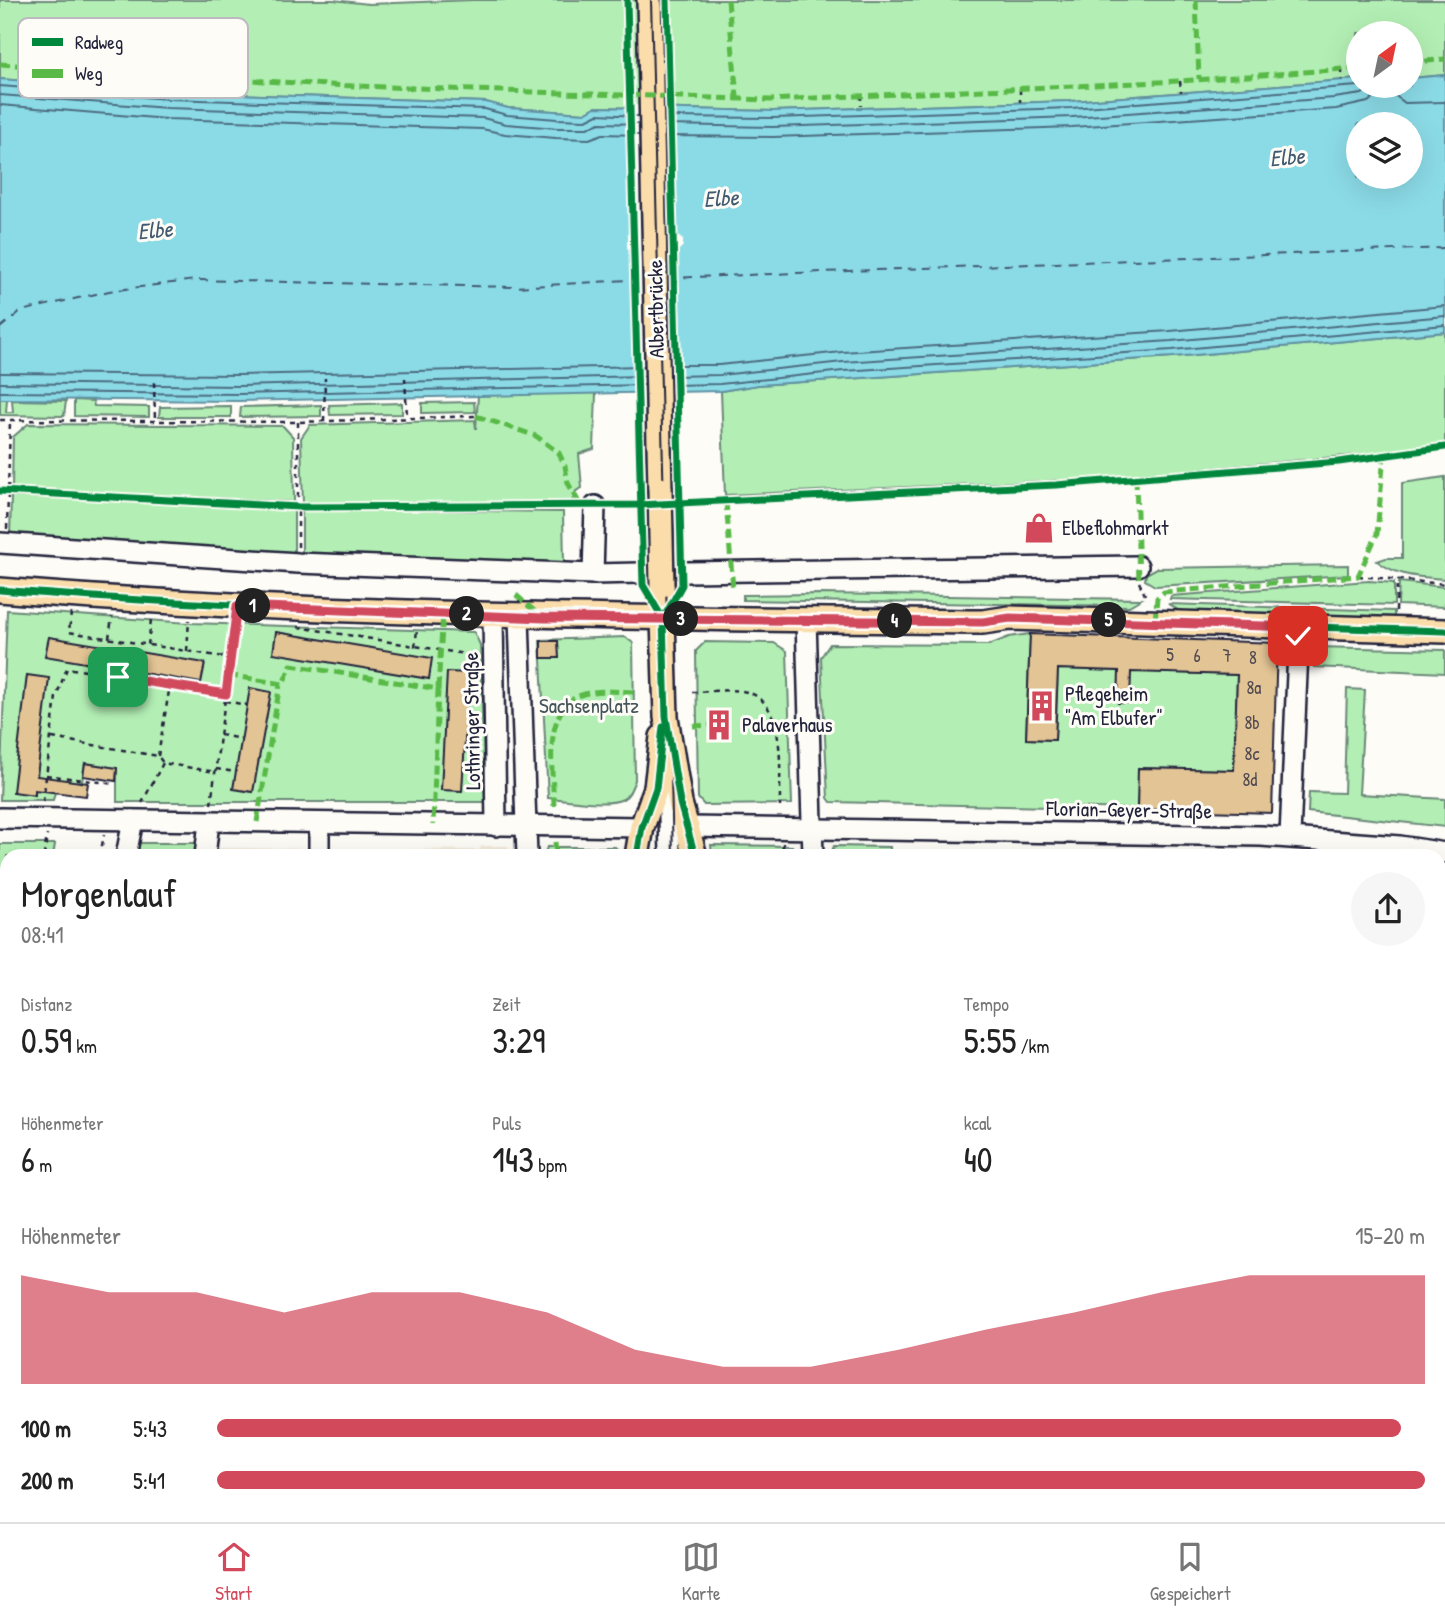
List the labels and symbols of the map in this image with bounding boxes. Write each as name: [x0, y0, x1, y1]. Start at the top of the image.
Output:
legend: [18, 18, 248, 98]
north arrow: [1346, 21, 1423, 98]
text: Radweg: [75, 29, 123, 55]
text: Weg: [75, 60, 103, 86]
water label: Elbe: [1268, 139, 1307, 173]
water label: Elbe: [703, 181, 740, 214]
water label: Elbe: [136, 212, 175, 246]
street label: Albertbrücke: [640, 260, 671, 359]
shop icon: Elbeflohmarkt: [1022, 511, 1056, 545]
place label: Elbeflohmarkt: [1062, 513, 1169, 542]
pin: 1: [236, 588, 270, 624]
pin: 2: [449, 596, 484, 632]
pin: 3: [664, 602, 698, 636]
pin: 5: [1092, 602, 1126, 638]
pin: 4: [878, 604, 912, 638]
pin: [1268, 606, 1328, 666]
house number: 5: [1166, 642, 1174, 667]
house number: 6: [1193, 643, 1201, 668]
house number: 7: [1223, 643, 1232, 668]
house number: 8: [1249, 645, 1257, 670]
pin: [88, 647, 148, 707]
street label: Lothringer Straße: [456, 652, 487, 790]
house number: 8a: [1247, 675, 1261, 700]
place label: Pflegeheim "Am Elbufer": [1065, 679, 1163, 732]
building icon: Pflegeheim "Am Elbufer": [1025, 689, 1059, 723]
park label: Sachsenplatz: [539, 691, 639, 720]
building icon: Palaverhaus: [702, 708, 736, 742]
place label: Palaverhaus: [742, 710, 833, 739]
house number: 8b: [1244, 710, 1260, 735]
house number: 8c: [1245, 741, 1259, 766]
house number: 8d: [1243, 767, 1257, 792]
street label: Florian-Geyer-Straße: [1045, 794, 1212, 825]

